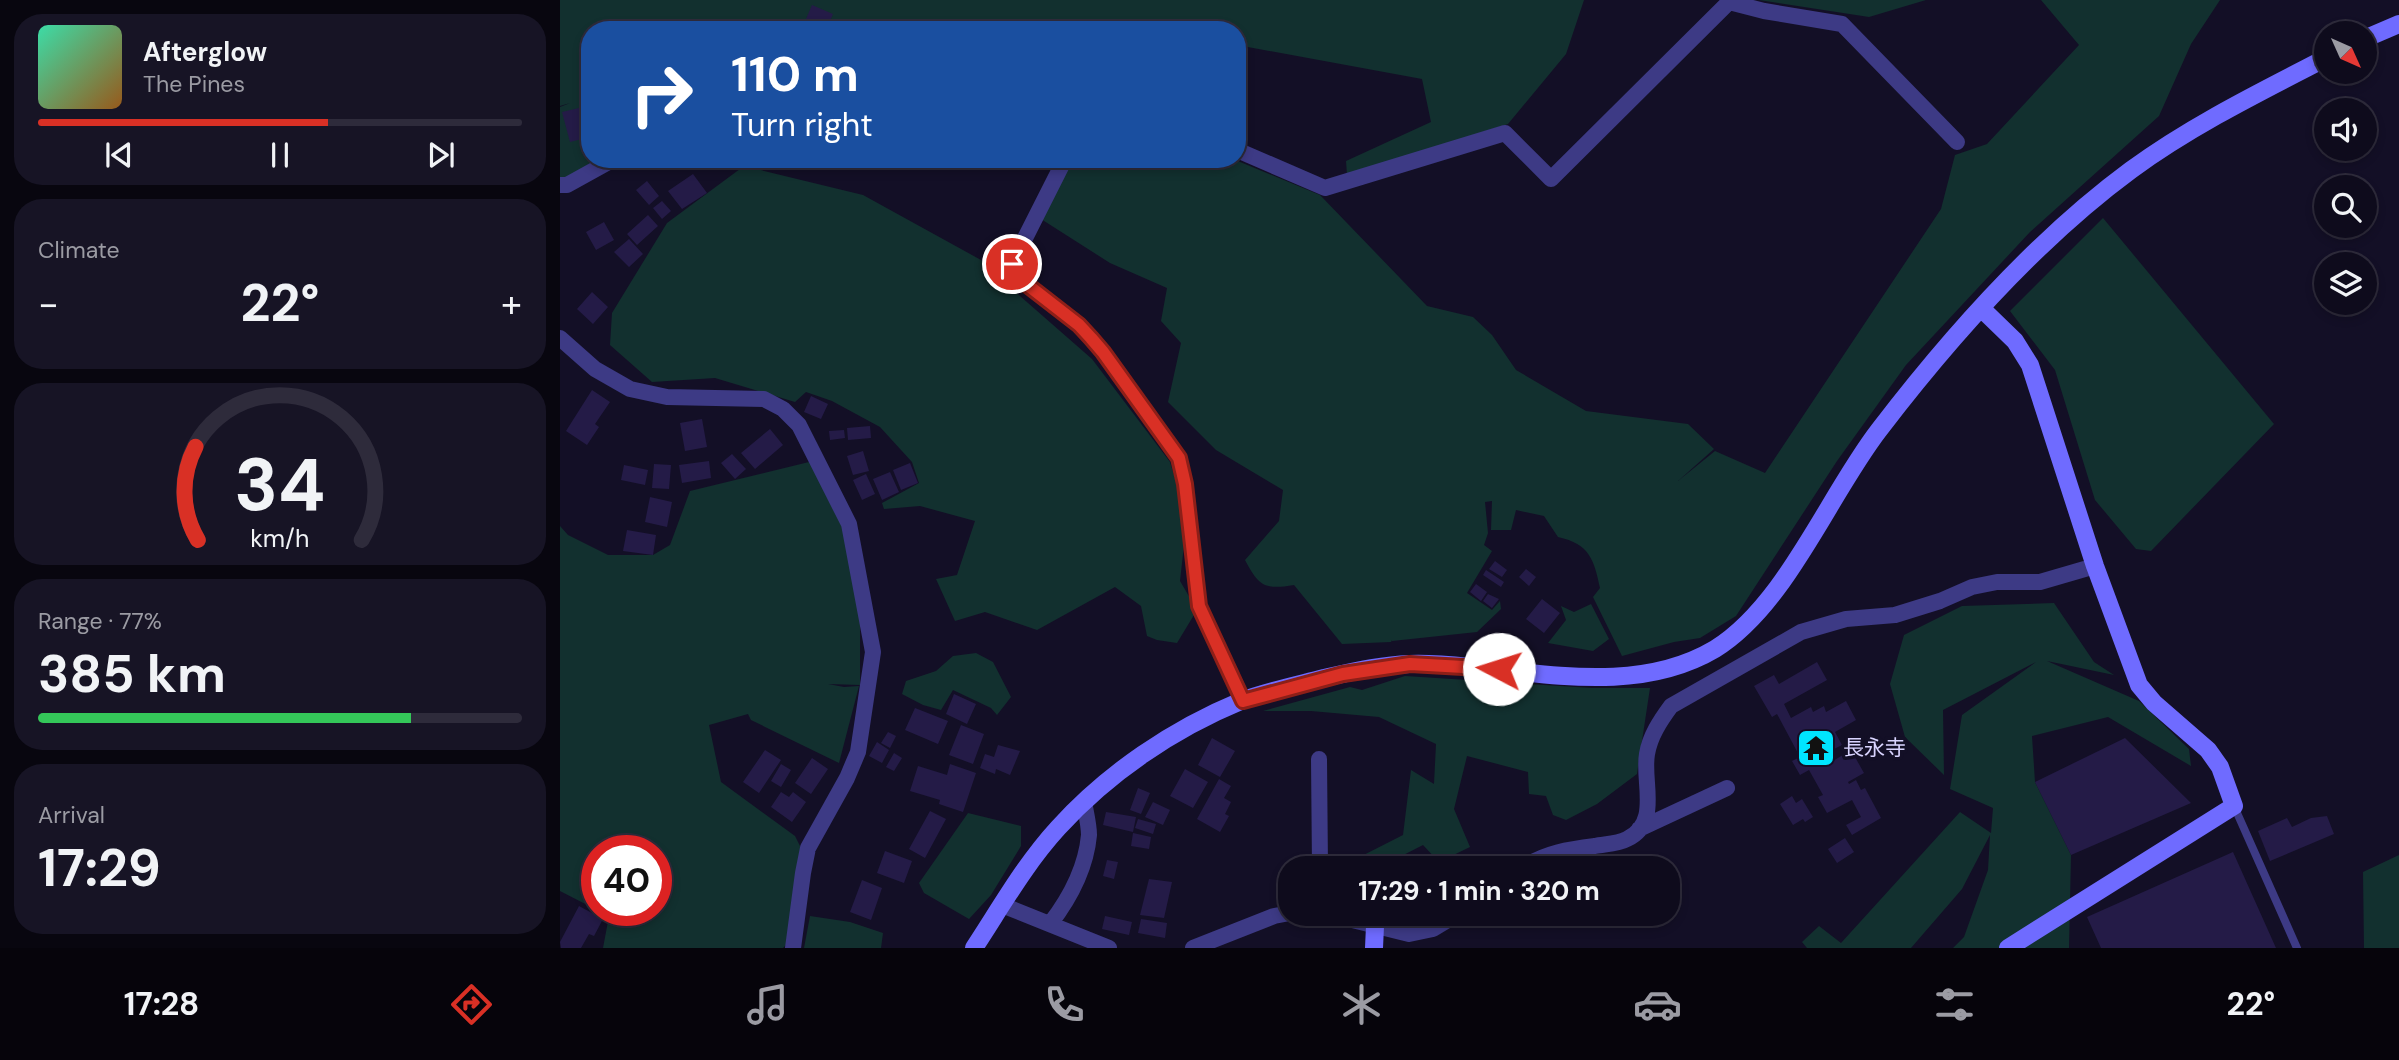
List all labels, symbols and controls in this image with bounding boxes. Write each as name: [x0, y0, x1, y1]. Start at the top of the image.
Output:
north arrow: [2314, 21, 2376, 84]
map controls: [2314, 21, 2377, 315]
text: Afterglow: [143, 35, 267, 69]
text: 110 m: [731, 42, 859, 106]
icon: right: [616, 49, 707, 140]
text: The Pines: [143, 69, 245, 99]
button: sound: [2314, 98, 2377, 161]
text: Turn right: [731, 104, 873, 146]
icon: previous: [100, 136, 138, 174]
icon: pause: [261, 136, 299, 174]
icon: next: [422, 136, 460, 174]
button: search: [2314, 175, 2377, 238]
pin: [982, 234, 1042, 294]
text: Climate: [38, 235, 120, 265]
icon: arrive: [993, 245, 1031, 283]
button: layers: [2314, 252, 2377, 315]
text: 22°: [241, 269, 319, 337]
text: −: [38, 279, 59, 329]
text: +: [501, 279, 522, 329]
text: 34: [234, 438, 326, 533]
text: km/h: [250, 522, 310, 555]
text: Range · 77%: [38, 606, 162, 636]
position arrow: [1462, 632, 1536, 706]
text: 385 km: [38, 640, 226, 708]
temple icon: 長永寺: [1795, 727, 1837, 769]
place label: 長永寺: [1843, 734, 1906, 762]
text: Arrival: [38, 800, 105, 830]
text: 17:29: [38, 834, 161, 902]
speed limit sign: 40: [581, 835, 672, 926]
text: 17:29 · 1 min · 320 m: [1358, 874, 1600, 908]
icon: directions: [447, 980, 496, 1029]
icon: music: [743, 980, 792, 1029]
icon: phone: [1040, 980, 1089, 1029]
icon: climate: [1337, 980, 1386, 1029]
icon: car: [1633, 980, 1682, 1029]
icon: filters: [1930, 980, 1979, 1029]
text: 17:28: [124, 983, 199, 1025]
text: 22°: [2227, 983, 2275, 1025]

